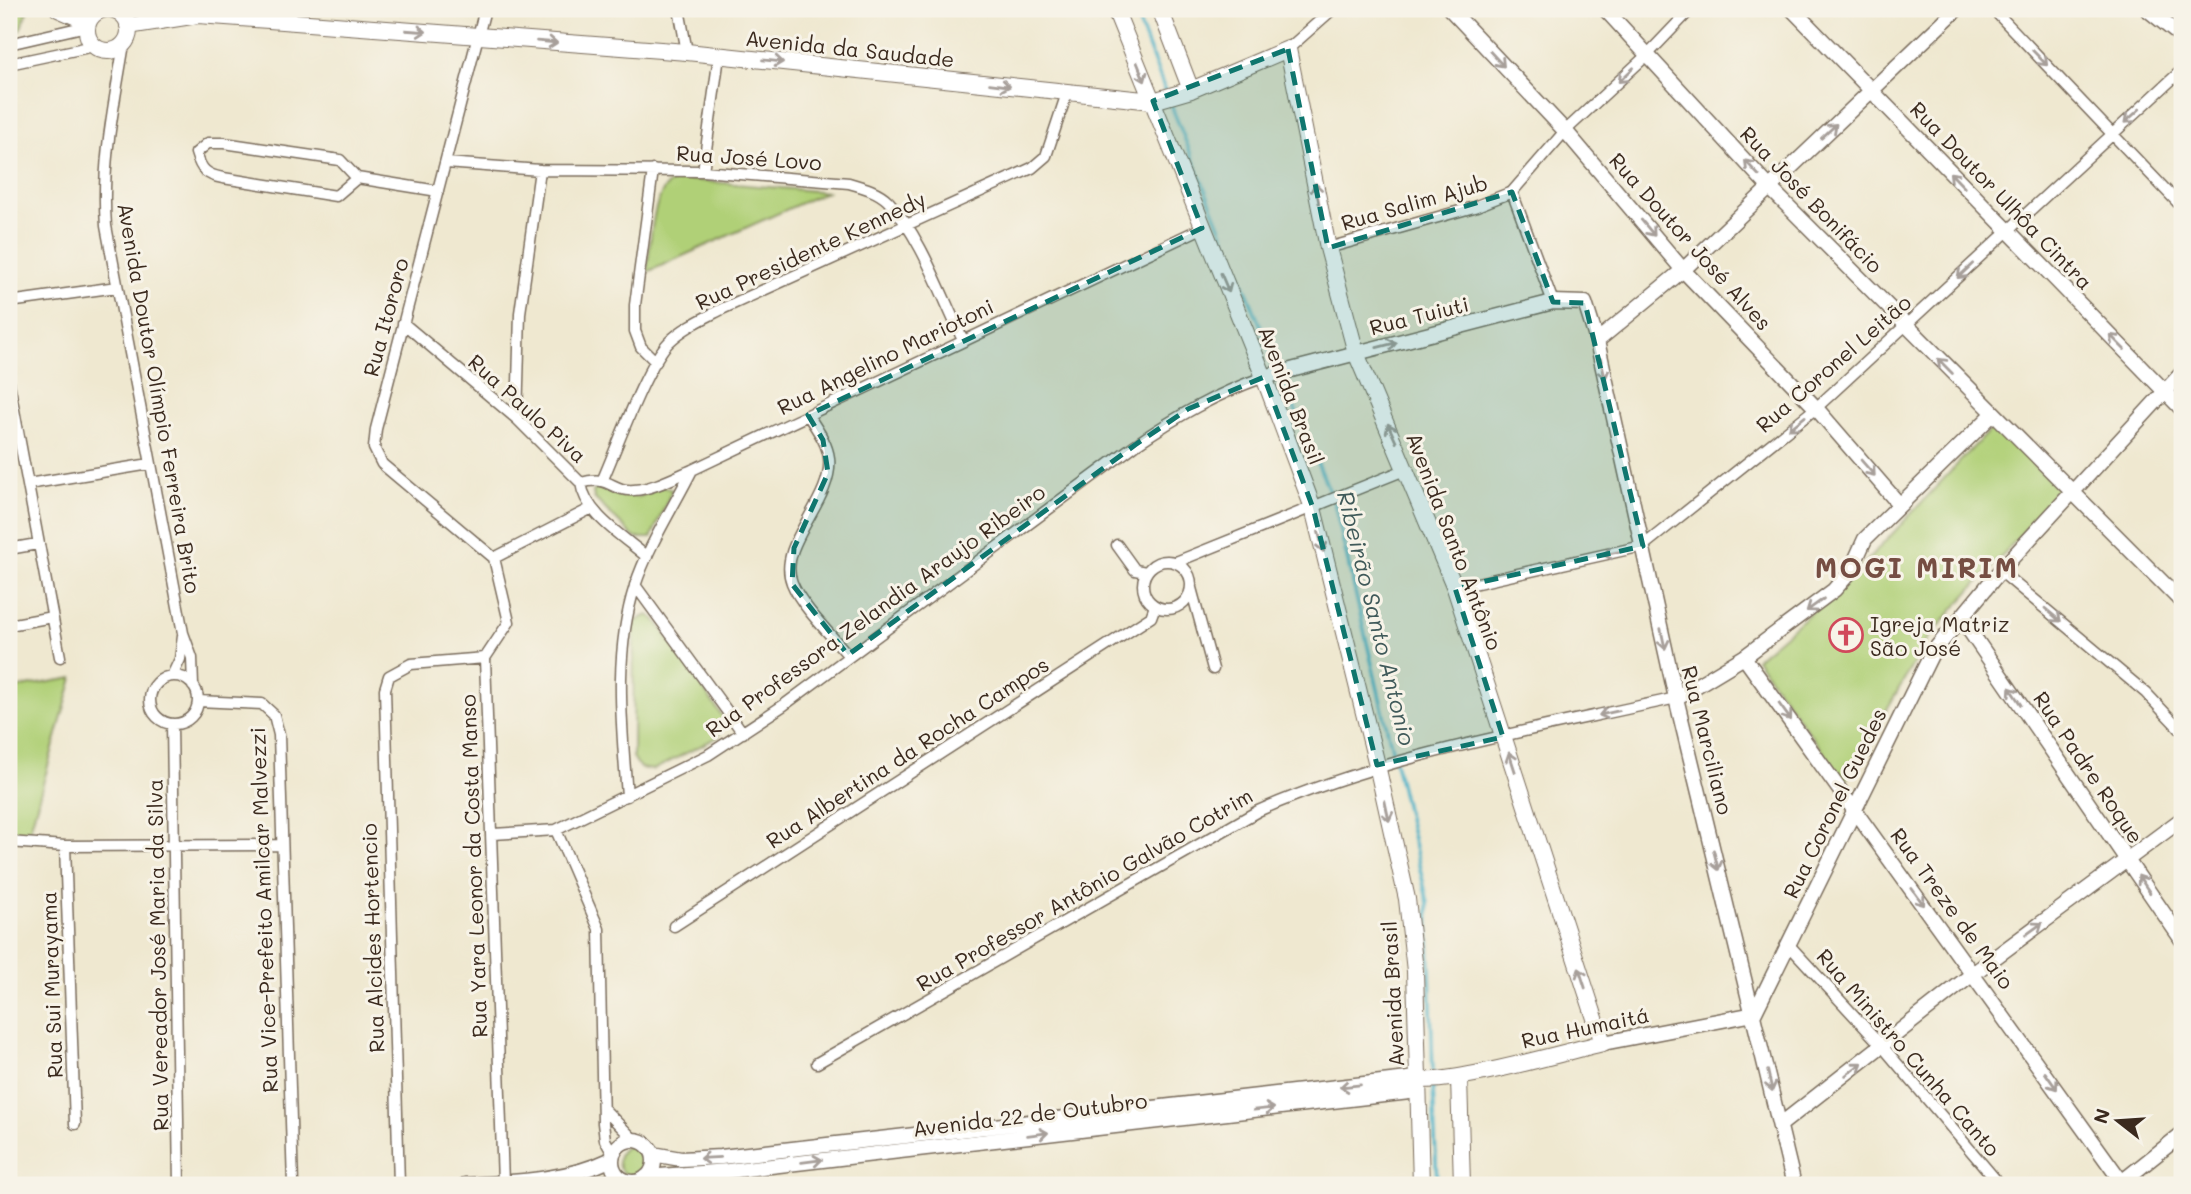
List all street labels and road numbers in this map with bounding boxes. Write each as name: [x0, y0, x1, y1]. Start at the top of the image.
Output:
street label: Avenida da Saudade: [744, 24, 956, 72]
street label: Rua Doutor Ulhôa Cintra: [1905, 95, 2099, 295]
street label: Rua José Bonifácio: [1735, 120, 1889, 278]
street label: Rua José Lovo: [675, 138, 823, 176]
street label: Rua Doutor José Alves: [1604, 146, 1778, 336]
street label: Rua Salim Ajub: [1338, 168, 1490, 236]
street label: Rua Presidente Kennedy: [691, 185, 929, 315]
street label: Avenida Doutor Olímpio Ferreira Brito: [112, 201, 208, 595]
street label: Rua Itororo: [356, 255, 414, 379]
street label: Rua Coronel Leitão: [1750, 288, 1916, 438]
street label: Rua Tuiuti: [1366, 290, 1472, 340]
street label: Rua Angelino Mariotoni: [772, 292, 998, 420]
street label: Avenida Brasil: [1253, 322, 1331, 468]
street label: Rua Paulo Piva: [463, 348, 593, 468]
street label: Avenida Santo Antônio: [1401, 428, 1509, 654]
street label: Rua Professora Zelandia Araujo Ribeiro: [700, 478, 1050, 742]
street label: Rua Albertina da Rocha Campos: [760, 650, 1054, 854]
street label: Rua Marciliano: [1676, 663, 1740, 817]
street label: Rua Padre Roque: [2028, 686, 2150, 848]
street label: Rua Yara Leonor da Costa Manso: [454, 694, 492, 1038]
street label: Rua Coronel Guedes: [1776, 703, 1892, 903]
street label: Rua Vice-Prefeito Amilcar Malvezzi: [243, 727, 283, 1093]
street label: Rua Vereador José Maria da Silva: [140, 779, 174, 1131]
street label: Rua Professor Antônio Galvão Cotrim: [911, 781, 1257, 997]
street label: Rua Treze de Maio: [1885, 822, 2021, 994]
street label: Rua Alcides Hortencio: [355, 823, 389, 1053]
street label: Rua Sui Murayama: [34, 891, 68, 1079]
street label: Avenida Brasil: [1375, 920, 1409, 1068]
street label: Rua Ministro Cunha Canto: [1811, 943, 2007, 1161]
street label: Rua Humaitá: [1519, 1000, 1651, 1054]
street label: Avenida 22 de Outubro: [911, 1086, 1149, 1142]

